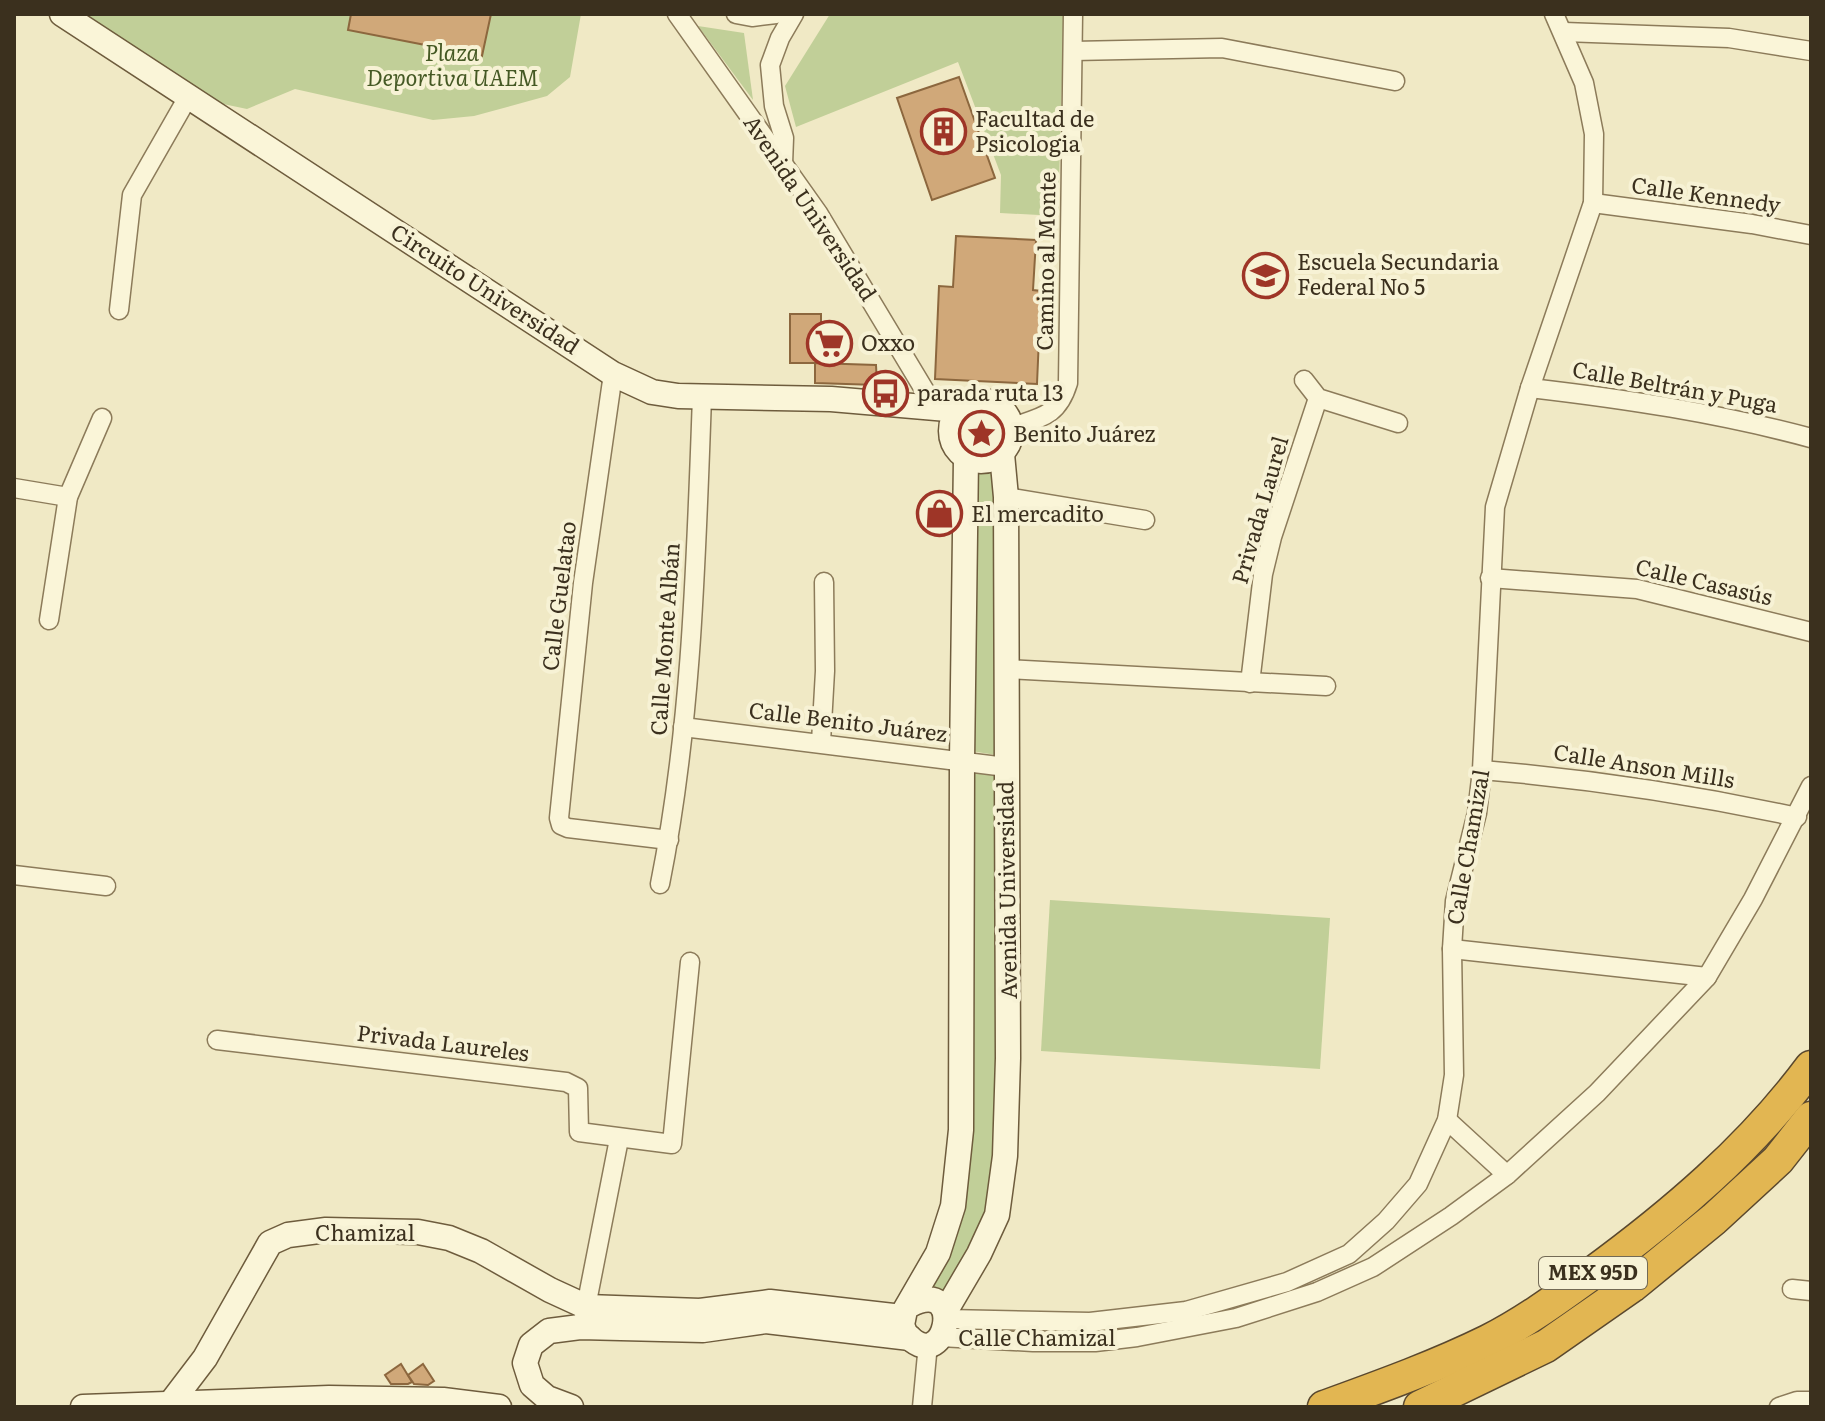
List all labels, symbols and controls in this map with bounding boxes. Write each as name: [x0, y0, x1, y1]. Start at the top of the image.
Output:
park label: Plaza Deportiva UAEM: [366, 35, 538, 93]
place label: Facultad de Psicologia: [975, 101, 1094, 159]
street label: Avenida Universidad: [737, 108, 886, 307]
building icon: Facultad de Psicologia: [920, 108, 968, 156]
street label: Calle Kennedy: [1629, 167, 1783, 220]
street label: Camino al Monte: [1026, 171, 1063, 351]
street label: Circuito Universidad: [385, 214, 587, 361]
place label: Escuela Secundaria Federal No 5: [1297, 244, 1499, 302]
school or university icon: Escuela Secundaria Federal No 5: [1242, 251, 1290, 299]
supermarket icon: Oxxo: [806, 319, 854, 367]
place label: Oxxo: [861, 325, 915, 358]
street label: Calle Beltrán y Puga: [1570, 351, 1781, 420]
bus stop icon: parada ruta 13: [862, 369, 910, 417]
place label: parada ruta 13: [917, 375, 1064, 408]
place icon: Benito Juárez: [958, 410, 1006, 458]
place label: Benito Juárez: [1013, 416, 1156, 449]
street label: Privada Laurel: [1222, 432, 1295, 587]
shop icon: El mercadito: [916, 490, 964, 538]
place label: El mercadito: [971, 496, 1104, 529]
street label: Calle Guelatao: [532, 519, 583, 673]
street label: Calle Monte Albán: [640, 541, 687, 736]
street label: Calle Casasús: [1633, 549, 1776, 612]
street label: Calle Benito Juárez: [747, 692, 950, 749]
street label: Calle Anson Mills: [1551, 734, 1737, 795]
street label: Calle Chamizal: [1437, 766, 1496, 927]
street label: Avenida Universidad: [987, 781, 1024, 999]
street label: Privada Laureles: [355, 1015, 531, 1068]
street label: Chamizal: [315, 1215, 415, 1248]
road number: MEX 95D: [1539, 1257, 1647, 1289]
street label: Calle Chamizal: [958, 1320, 1116, 1353]

